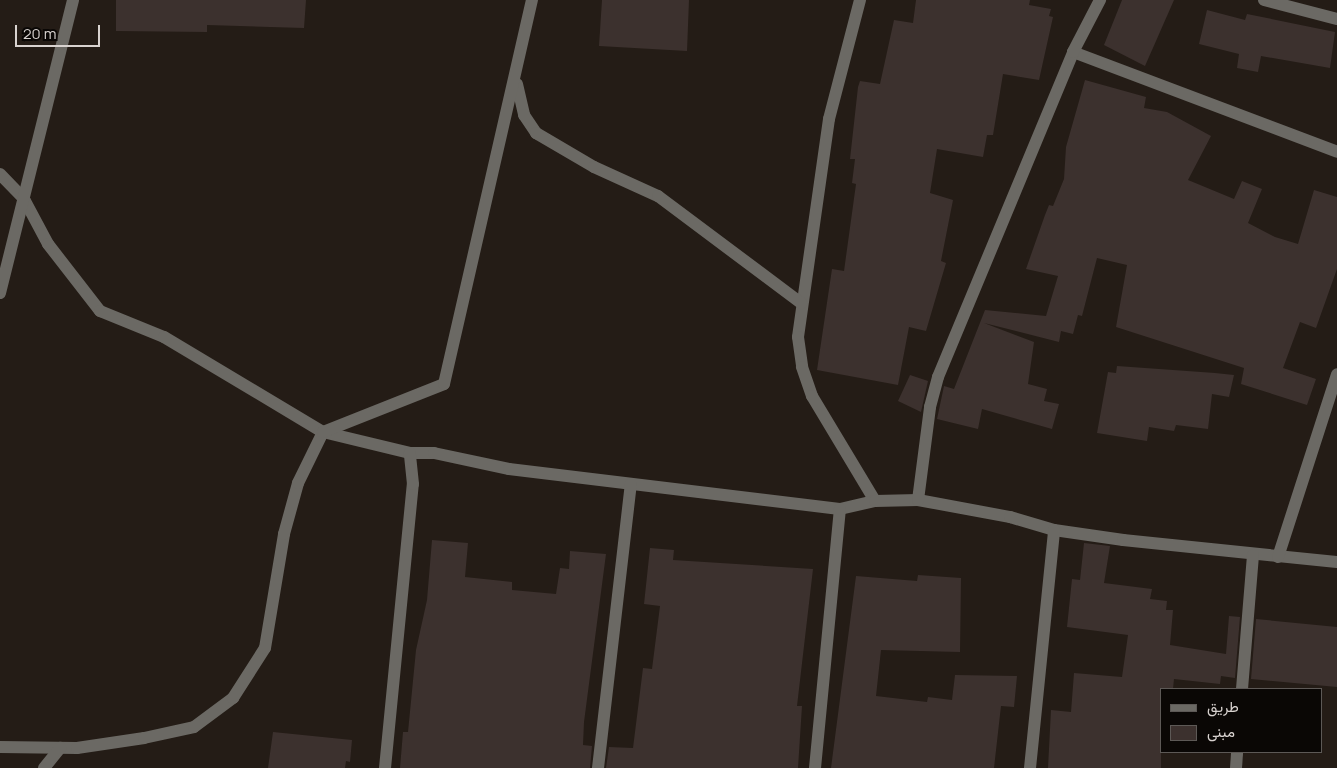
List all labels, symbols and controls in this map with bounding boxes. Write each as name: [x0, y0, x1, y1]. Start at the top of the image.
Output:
scale bar: [18, 15, 102, 47]
text: 20 m: [23, 23, 56, 44]
legend: [1160, 688, 1322, 753]
text: طريق: [1207, 696, 1239, 717]
text: مبنى: [1207, 721, 1235, 742]

